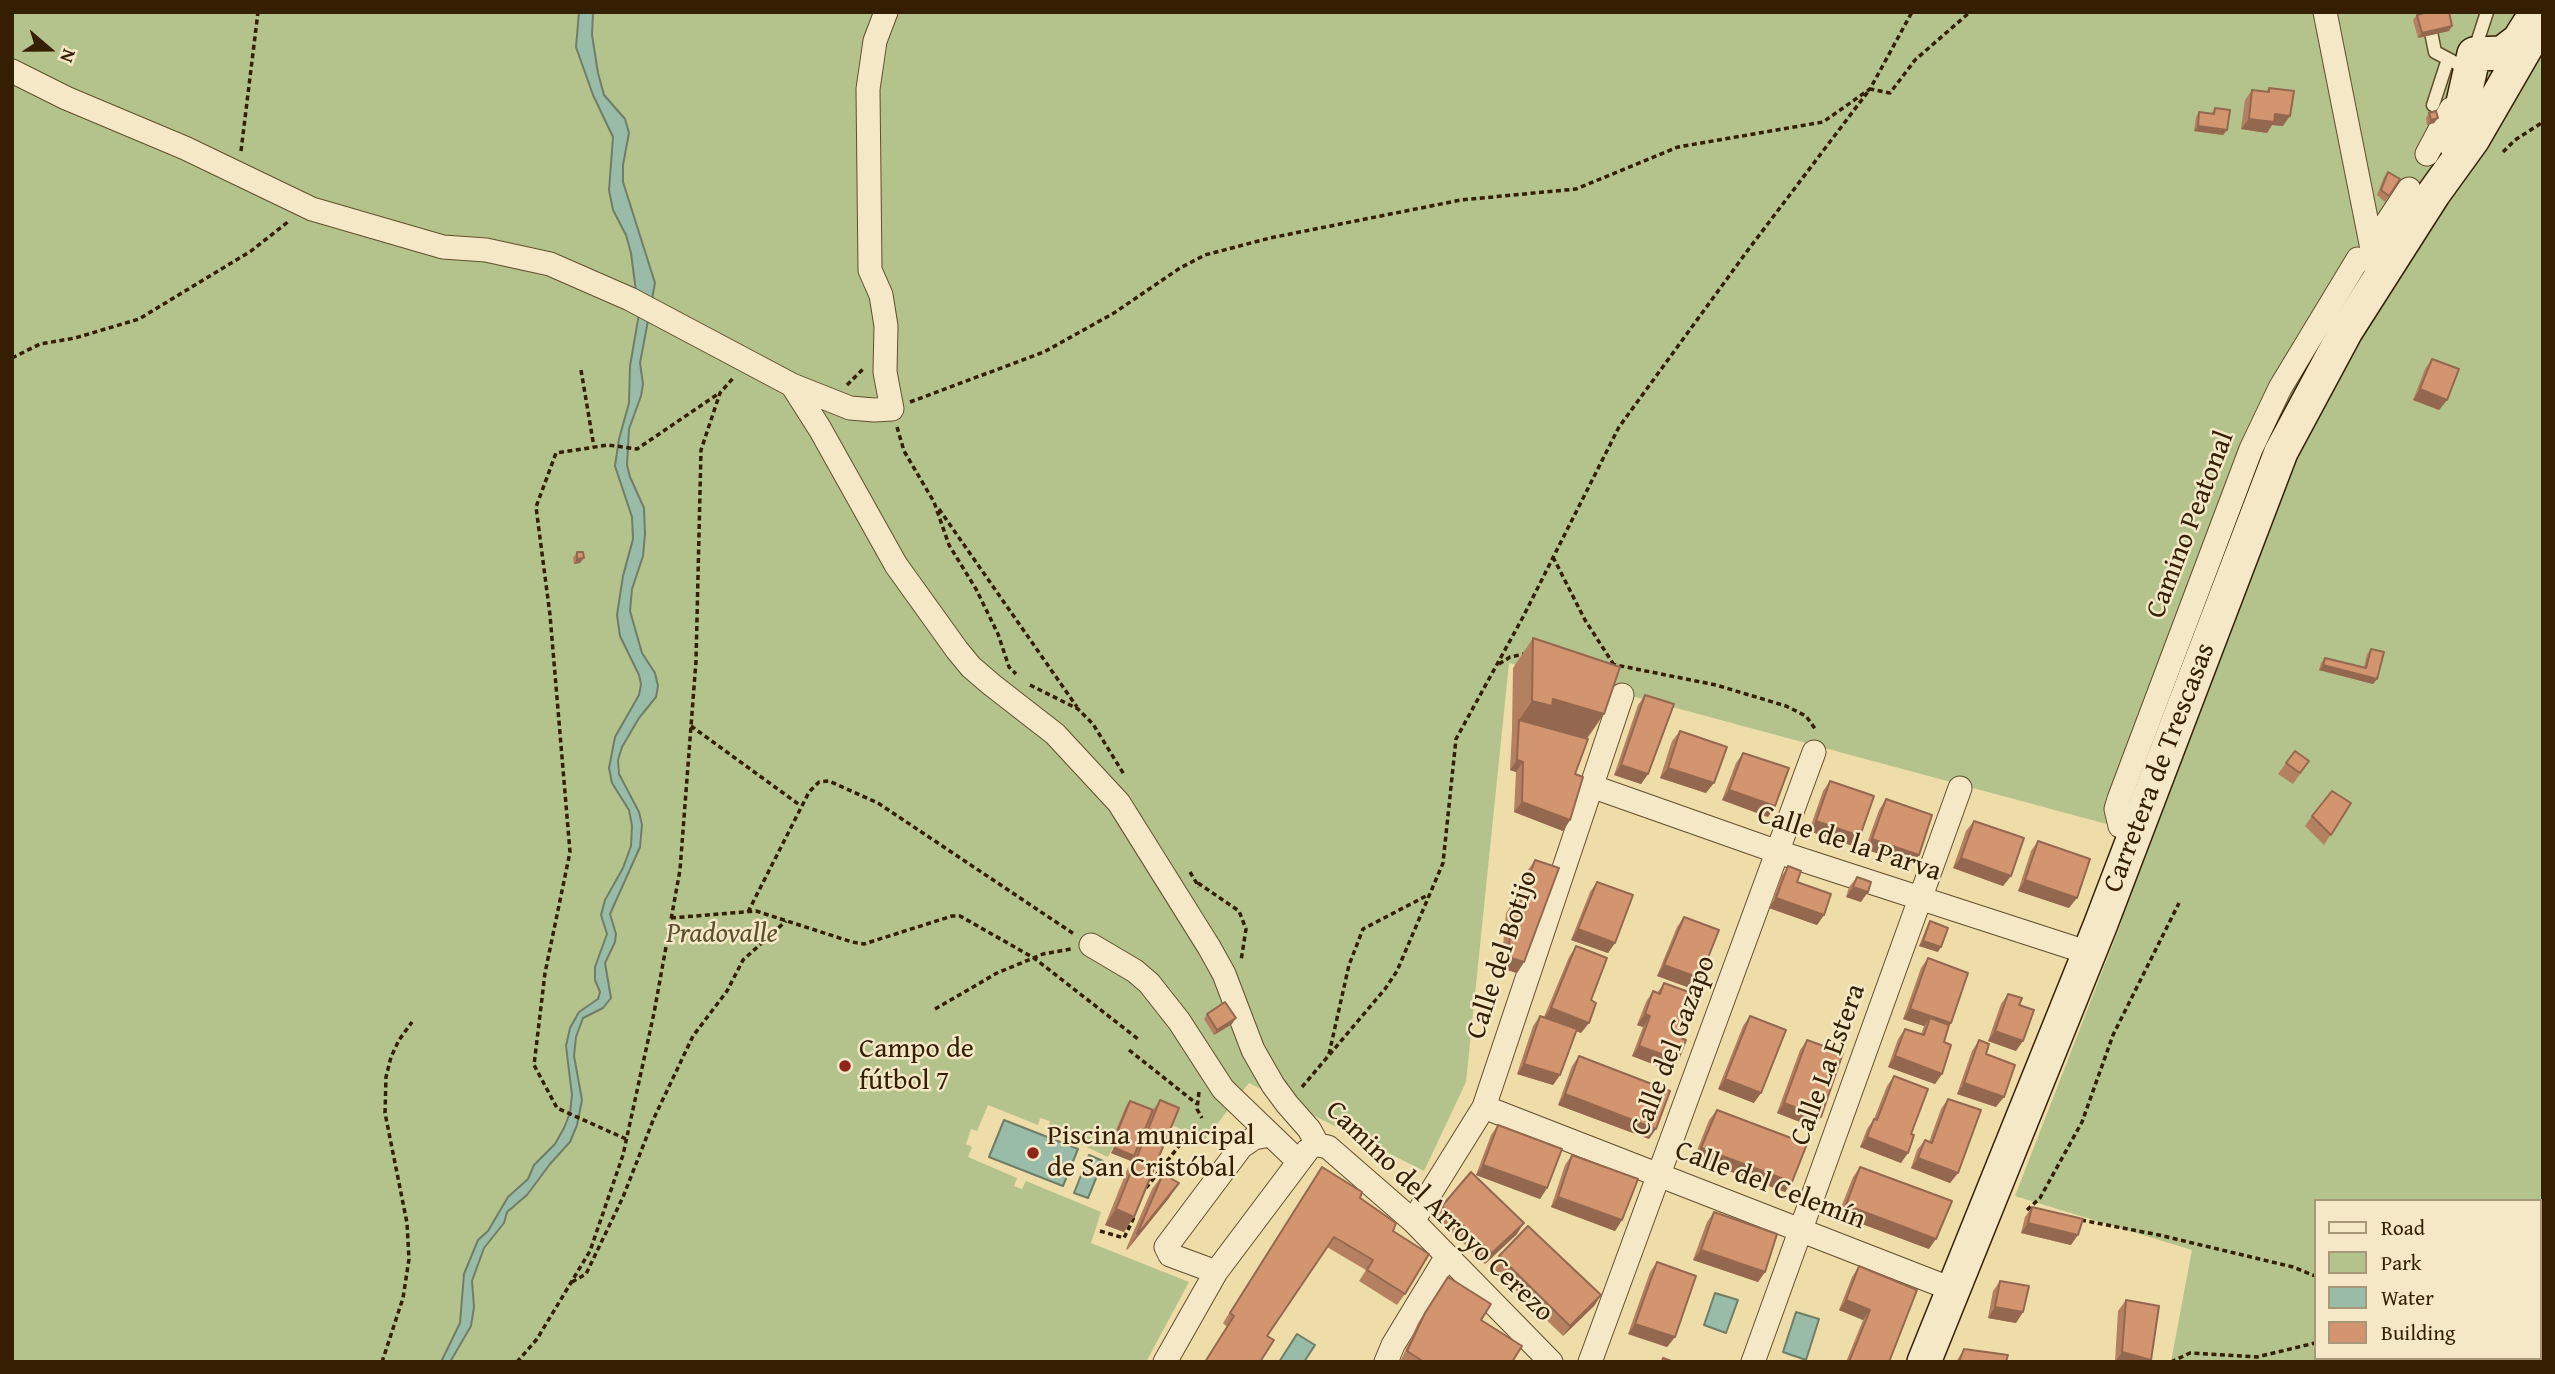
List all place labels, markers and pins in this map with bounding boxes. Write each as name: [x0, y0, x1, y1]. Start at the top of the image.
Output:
place label: Campo de fútbol 7: [859, 1033, 974, 1099]
marker: Campo de fútbol 7: [837, 1058, 853, 1074]
place label: Piscina municipal de San Cristóbal: [1047, 1120, 1255, 1186]
marker: Piscina municipal de San Cristóbal: [1025, 1145, 1041, 1161]

